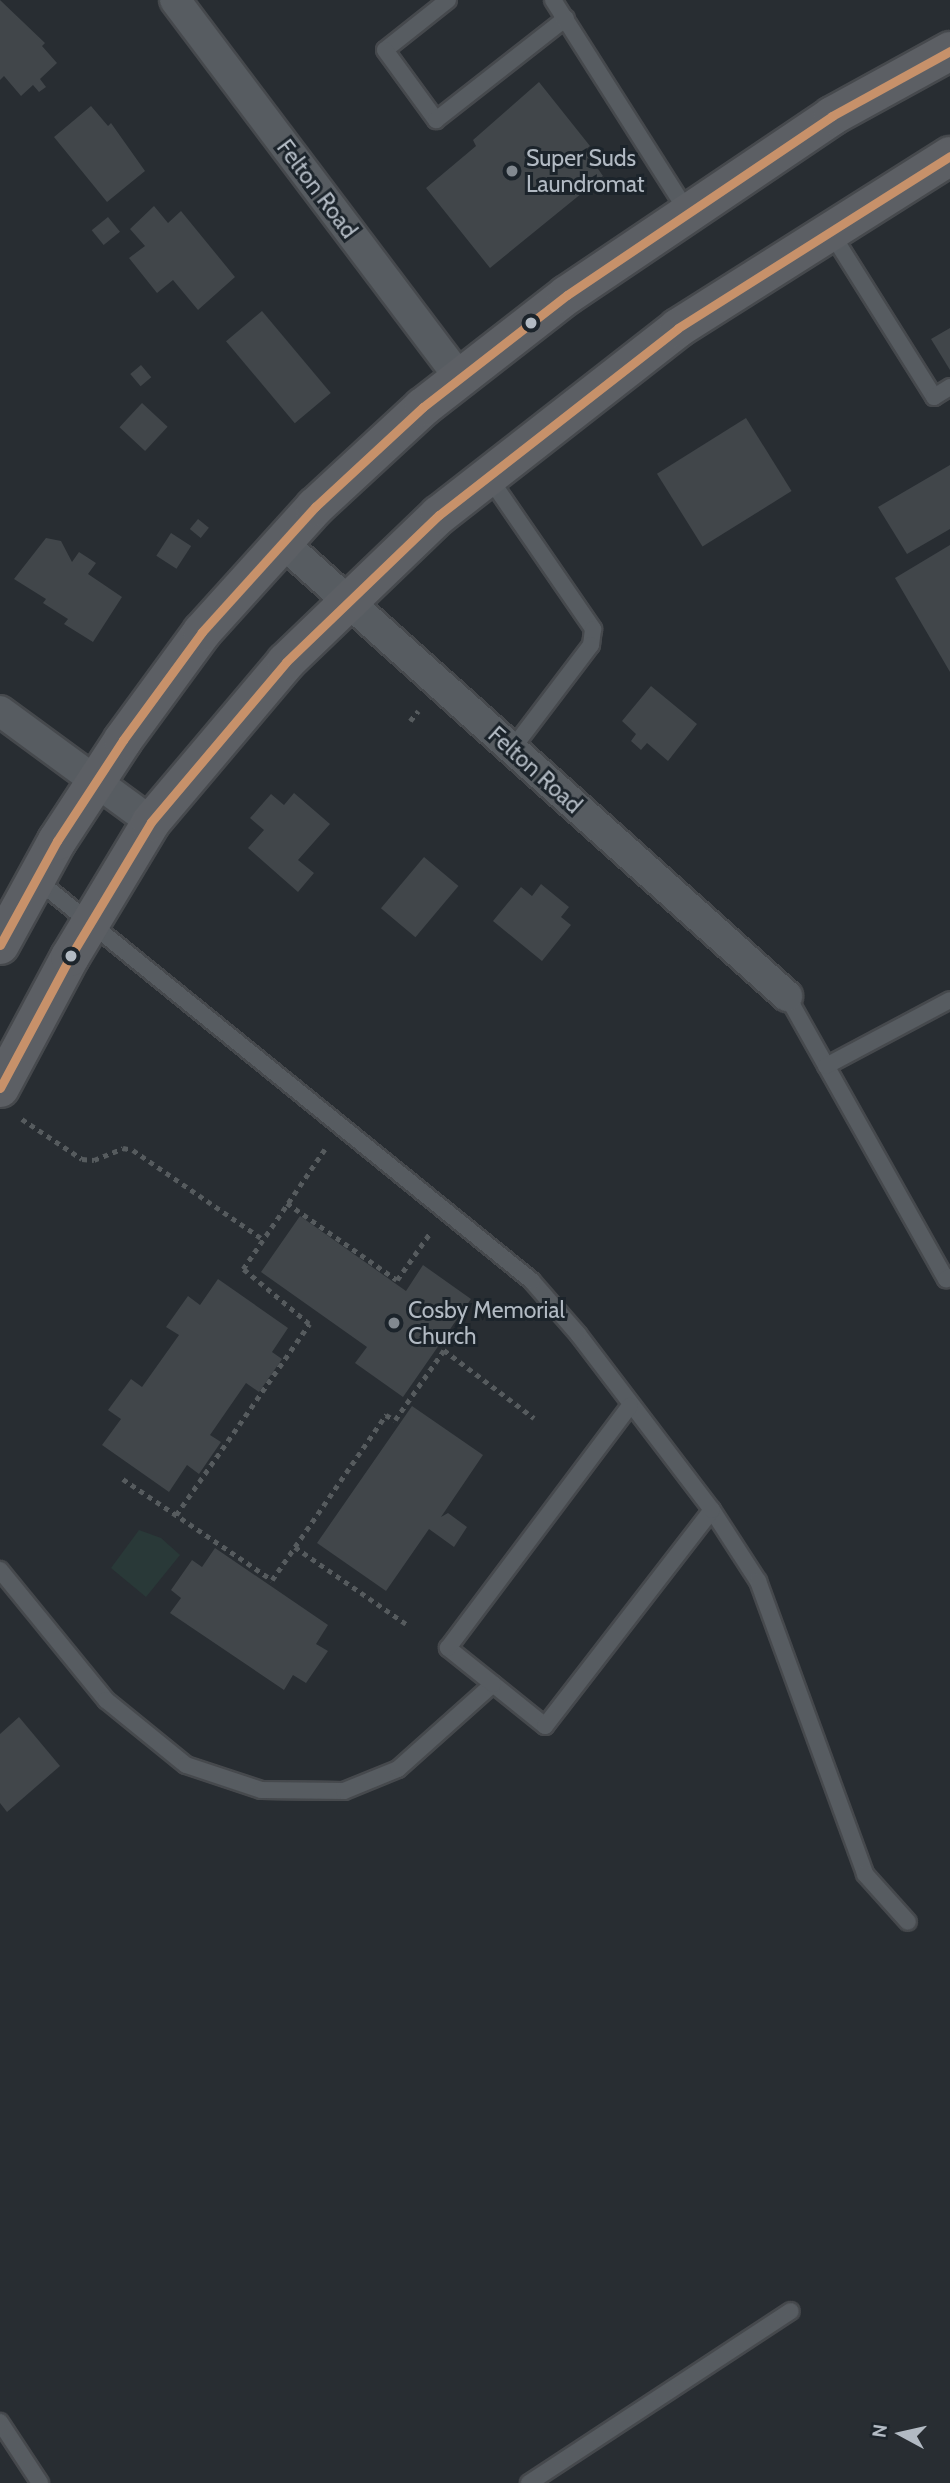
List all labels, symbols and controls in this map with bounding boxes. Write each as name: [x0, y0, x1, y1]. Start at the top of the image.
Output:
street label: Felton Road: [271, 134, 363, 244]
place label: Super Suds Laundromat: [526, 144, 645, 198]
marker: Super Suds Laundromat: [504, 163, 520, 179]
unlabelled marker: [524, 316, 538, 330]
street label: Felton Road: [483, 721, 587, 819]
unlabelled marker: [64, 949, 78, 963]
place label: Cosby Memorial Church: [408, 1296, 565, 1350]
marker: Cosby Memorial Church: [386, 1315, 402, 1331]
north arrow: [866, 2399, 936, 2469]
text: N: [867, 2423, 892, 2439]

